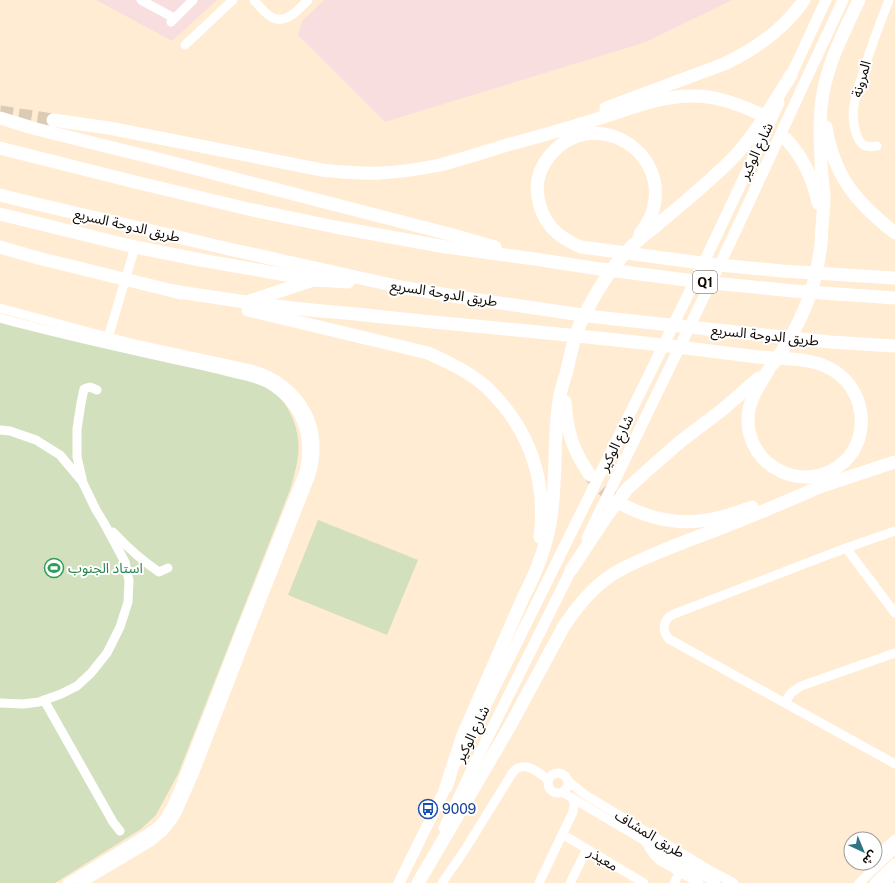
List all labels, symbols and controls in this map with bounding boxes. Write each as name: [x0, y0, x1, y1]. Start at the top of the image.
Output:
street label: المرونة: [848, 59, 875, 99]
street label: شارع الوكير: [735, 120, 779, 184]
street label: طريق الدوحة السريع: [72, 205, 182, 248]
road number: Q1: [693, 271, 717, 293]
street label: طريق الدوحة السريع: [389, 277, 499, 312]
street label: طريق الدوحة السريع: [710, 321, 820, 352]
street label: شارع الوكير: [595, 412, 639, 476]
sports icon: استاد الجنوب: [43, 557, 65, 579]
place label: استاد الجنوب: [68, 560, 143, 577]
street label: شارع الوكير: [451, 703, 495, 767]
bus stop icon: 9009: [417, 798, 439, 820]
place label: 9009: [442, 801, 477, 817]
street label: طريق المشاف: [611, 807, 688, 863]
north arrow: [843, 831, 883, 871]
street label: معيذر: [584, 843, 621, 875]
text: ش: [860, 848, 880, 868]

